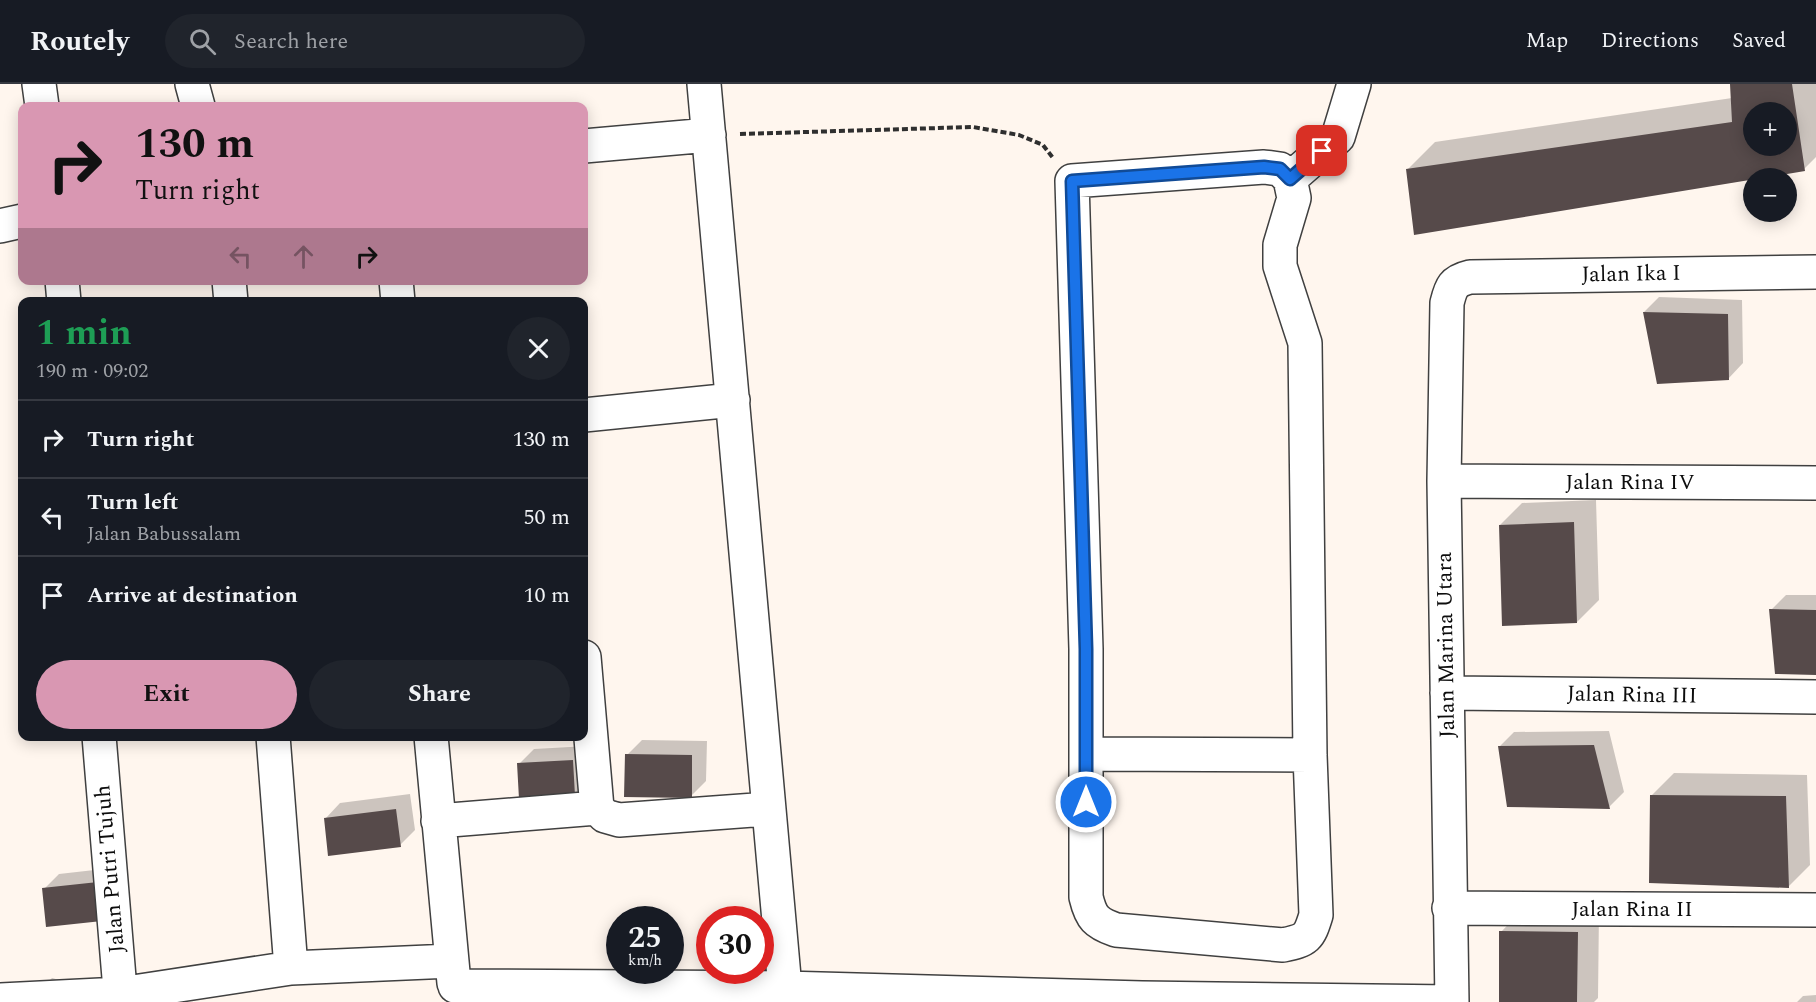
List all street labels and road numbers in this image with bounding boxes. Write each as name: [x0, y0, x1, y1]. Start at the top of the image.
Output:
street label: Jalan Ika I: [1581, 257, 1681, 291]
street label: Jalan Rina IV: [1565, 466, 1695, 499]
street label: Jalan Marina Utara: [1428, 551, 1464, 738]
street label: Jalan Rina III: [1567, 677, 1697, 713]
street label: Jalan Putri Tujuh: [86, 784, 134, 954]
street label: Jalan Rina II: [1571, 893, 1693, 926]

